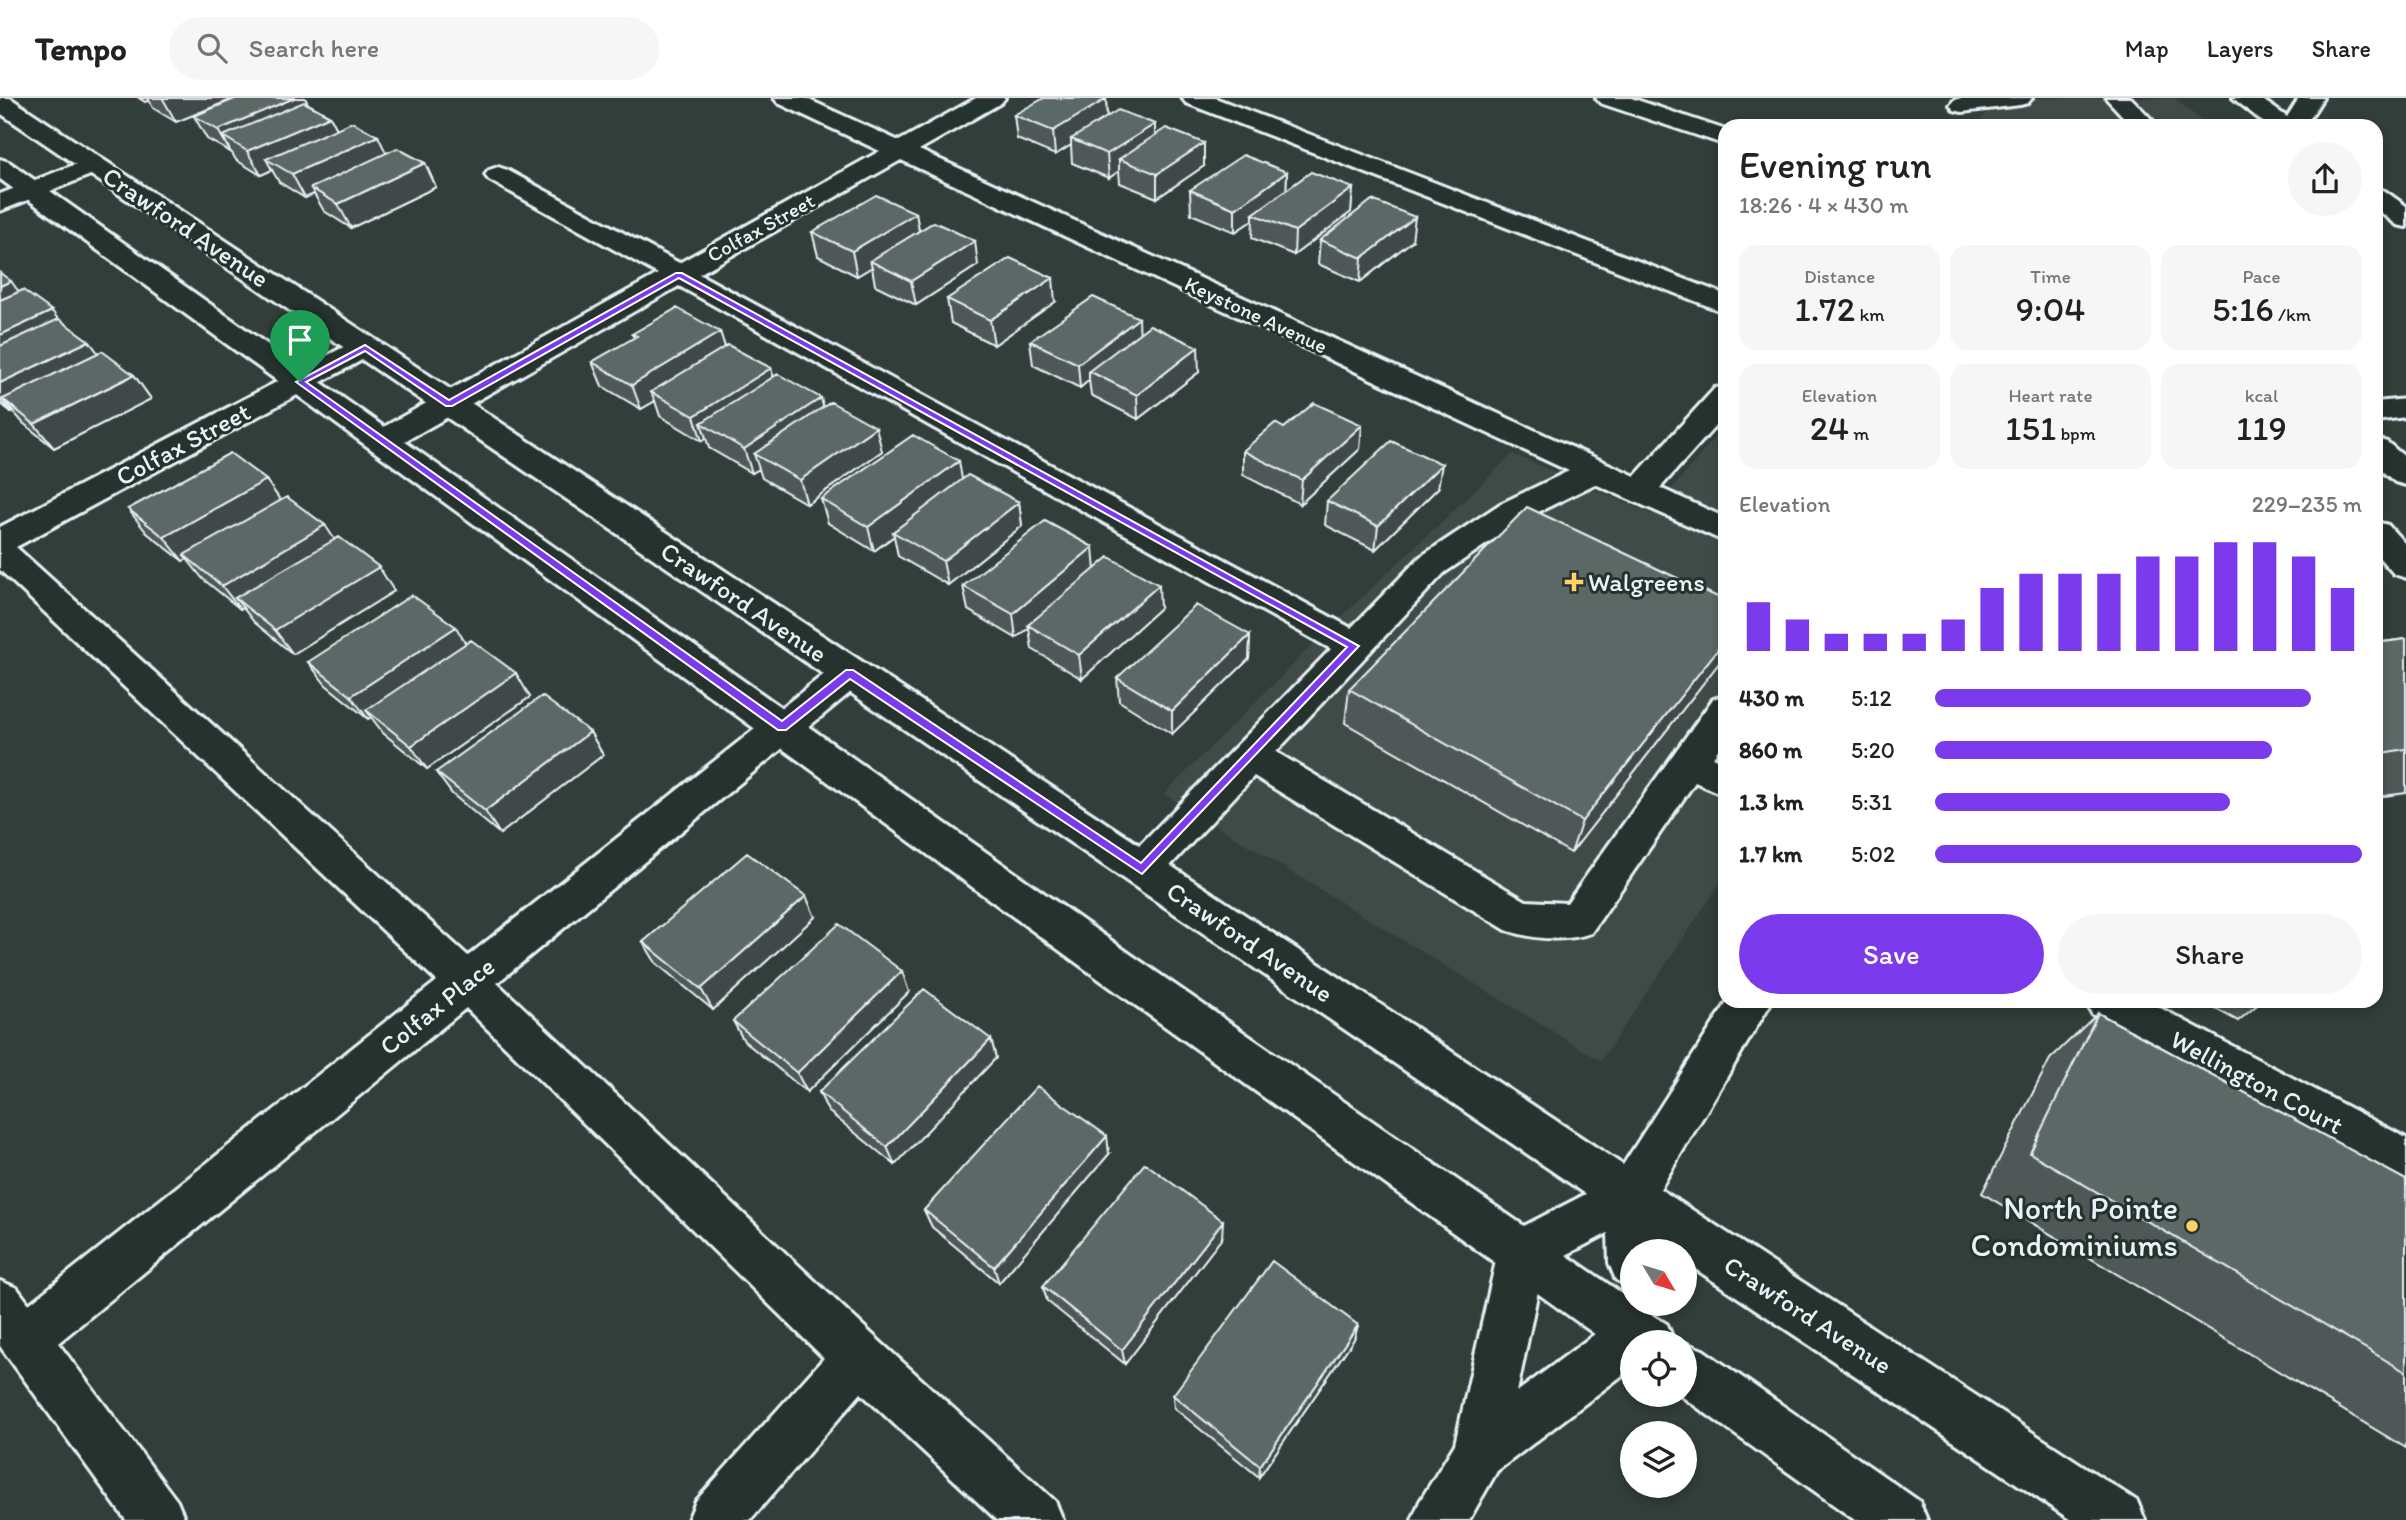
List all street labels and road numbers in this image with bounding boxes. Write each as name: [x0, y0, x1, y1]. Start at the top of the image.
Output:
street label: Crawford Avenue: [97, 160, 275, 294]
street label: Colfax Street: [703, 188, 819, 267]
street label: Keystone Avenue: [1181, 271, 1331, 359]
street label: Colfax Street: [110, 395, 256, 493]
street label: Crawford Avenue: [655, 535, 833, 669]
street label: Crawford Avenue: [1161, 875, 1339, 1009]
street label: Colfax Place: [373, 950, 501, 1062]
street label: Wellington Court: [2165, 1023, 2349, 1141]
street label: Crawford Avenue: [1718, 1249, 1898, 1381]

